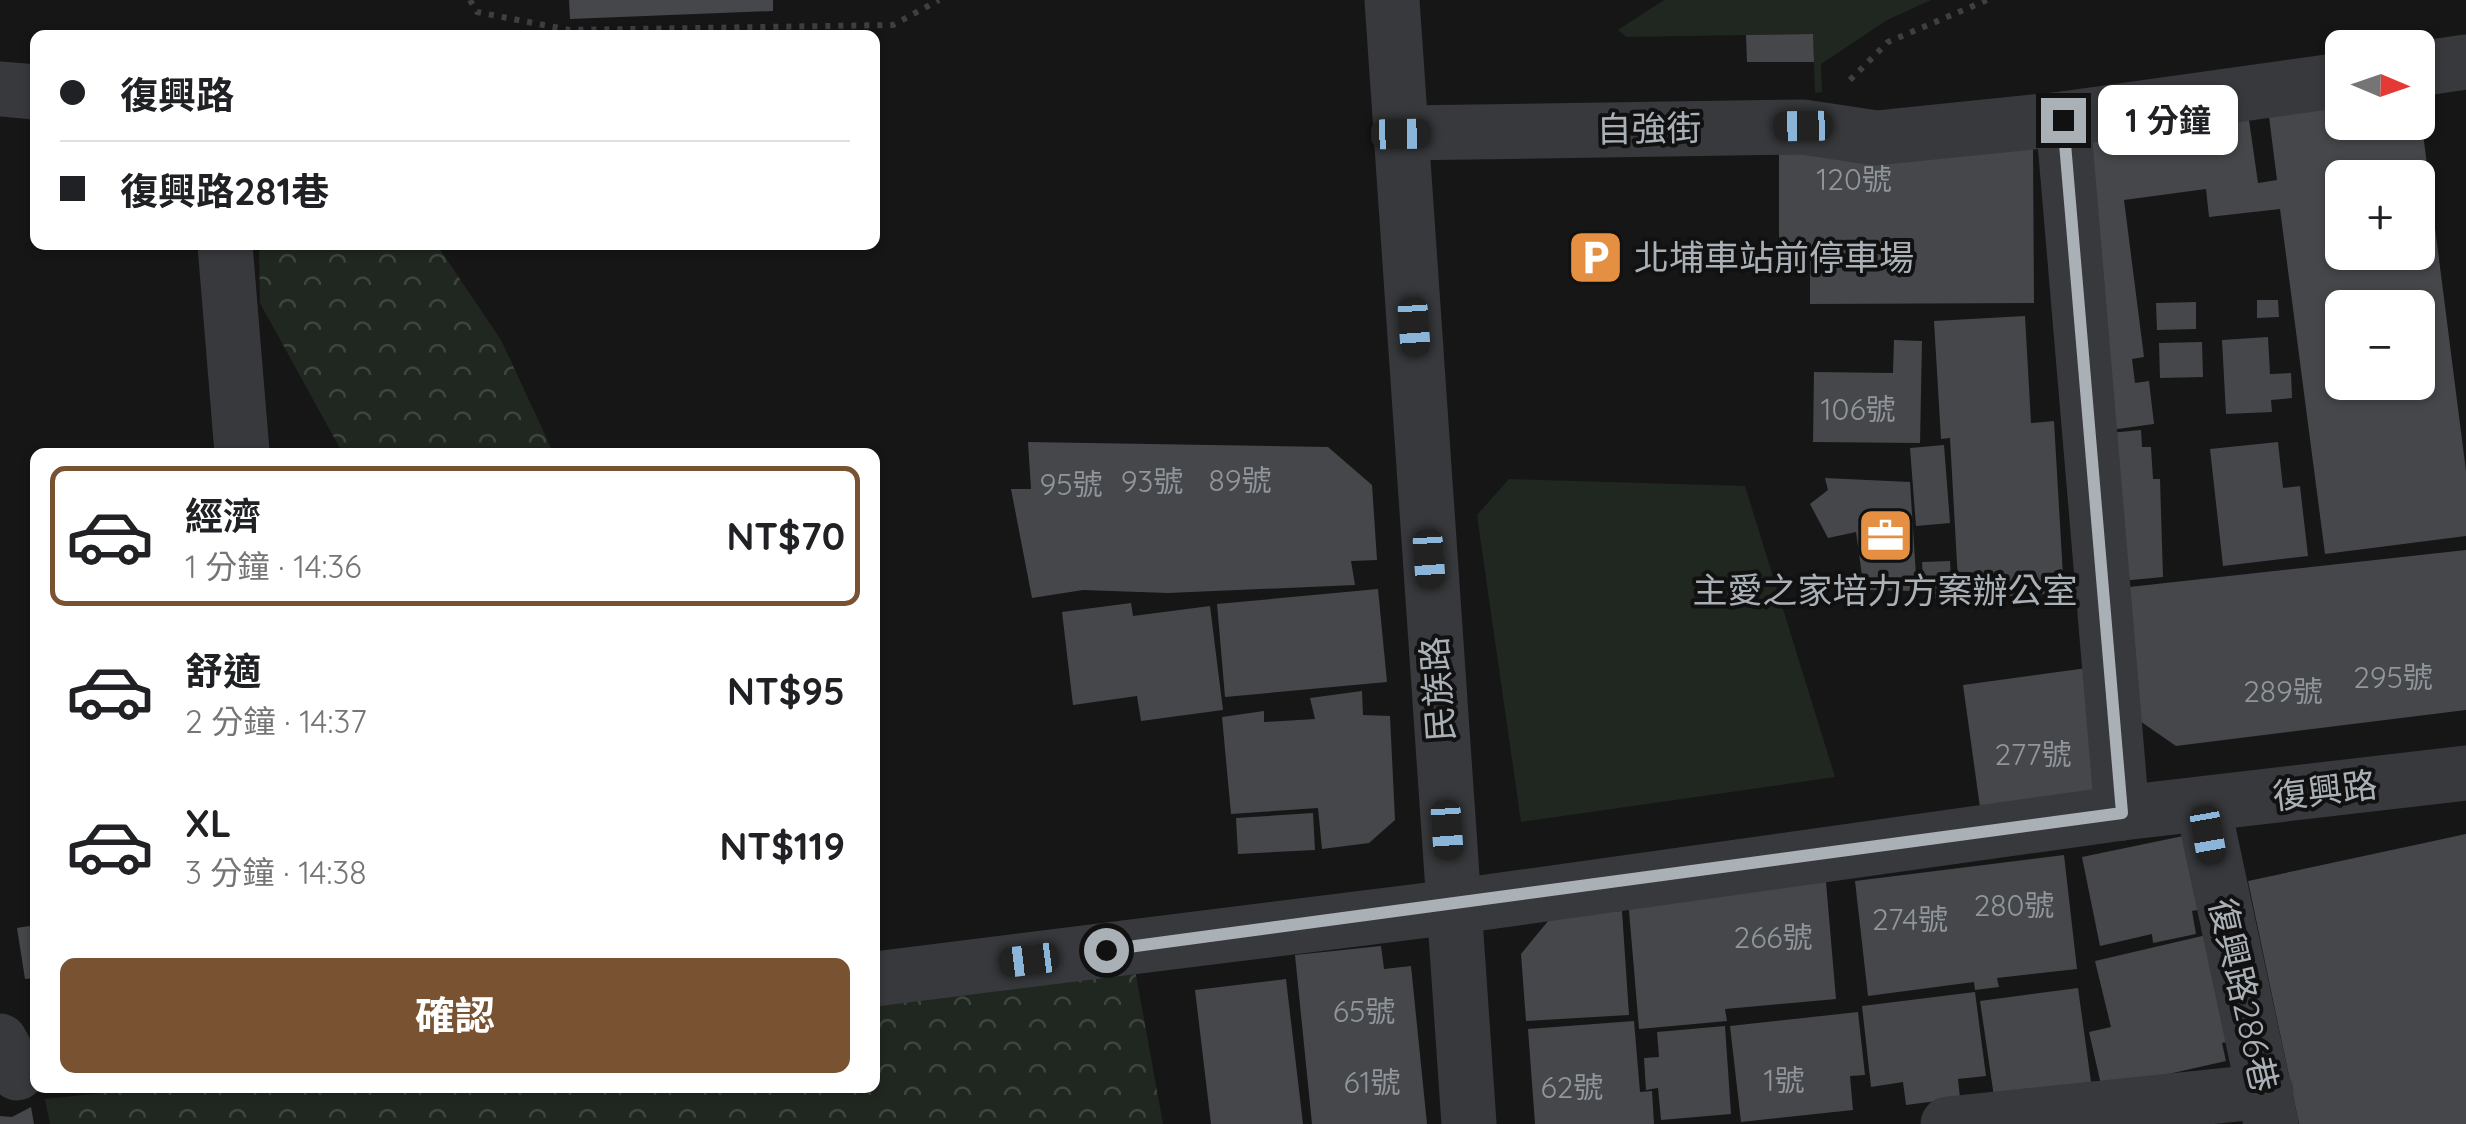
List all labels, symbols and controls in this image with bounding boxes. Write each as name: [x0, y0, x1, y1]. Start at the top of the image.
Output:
north arrow: [2325, 30, 2435, 140]
map controls: [2325, 30, 2435, 400]
text: 復興路: [120, 71, 234, 119]
callout: 1 分鐘: [2098, 85, 2238, 155]
route end: [2041, 98, 2086, 143]
text: 1 分鐘: [2125, 100, 2211, 140]
street label: 自強街: [1596, 105, 1702, 151]
car: [1773, 110, 1833, 142]
car: [1371, 118, 1431, 150]
house number: 120號: [1816, 160, 1892, 198]
button: +: [2325, 160, 2435, 270]
text: 復興路281巷: [120, 167, 329, 215]
parking icon: 北埔車站前停車場: [1565, 228, 1625, 288]
place label: 北埔車站前停車場: [1634, 235, 1914, 279]
button: −: [2325, 290, 2435, 400]
car: [1397, 296, 1431, 358]
house number: 106號: [1820, 390, 1896, 428]
house number: 89號: [1209, 461, 1271, 499]
house number: 93號: [1121, 462, 1183, 500]
house number: 95號: [1039, 465, 1103, 503]
icon: car: [65, 491, 155, 581]
text: 經濟: [185, 492, 261, 540]
office icon: 主愛之家培力方案辦公室: [1855, 505, 1915, 565]
text: NT$70: [726, 512, 845, 560]
car: [1412, 528, 1446, 590]
text: 1 分鐘 · 14:36: [185, 546, 361, 586]
place label: 主愛之家培力方案辦公室: [1692, 568, 2078, 612]
street label: 民族路: [1411, 635, 1463, 743]
icon: car: [65, 646, 155, 736]
text: 舒適: [185, 647, 261, 695]
house number: 295號: [2353, 658, 2433, 696]
text: NT$95: [727, 667, 845, 715]
house number: 289號: [2243, 672, 2323, 710]
text: 2 分鐘 · 14:37: [185, 701, 367, 741]
house number: 277號: [1995, 735, 2071, 773]
street label: 復興路: [2270, 762, 2380, 818]
text: XL: [185, 799, 231, 847]
car: [1430, 799, 1464, 861]
icon: car: [65, 801, 155, 891]
car: [2188, 803, 2228, 867]
text: NT$119: [719, 822, 845, 870]
text: 3 分鐘 · 14:38: [185, 852, 366, 892]
house number: 280號: [1974, 886, 2054, 924]
street label: 復興路286巷: [2200, 894, 2288, 1096]
house number: 274號: [1872, 900, 1948, 938]
house number: 266號: [1734, 918, 1812, 956]
route start: [1084, 928, 1129, 973]
car: [997, 941, 1061, 979]
button: 確認: [60, 958, 850, 1073]
house number: 65號: [1333, 992, 1395, 1030]
house number: 1號: [1763, 1061, 1805, 1099]
house number: 61號: [1343, 1063, 1401, 1101]
house number: 62號: [1541, 1068, 1603, 1106]

